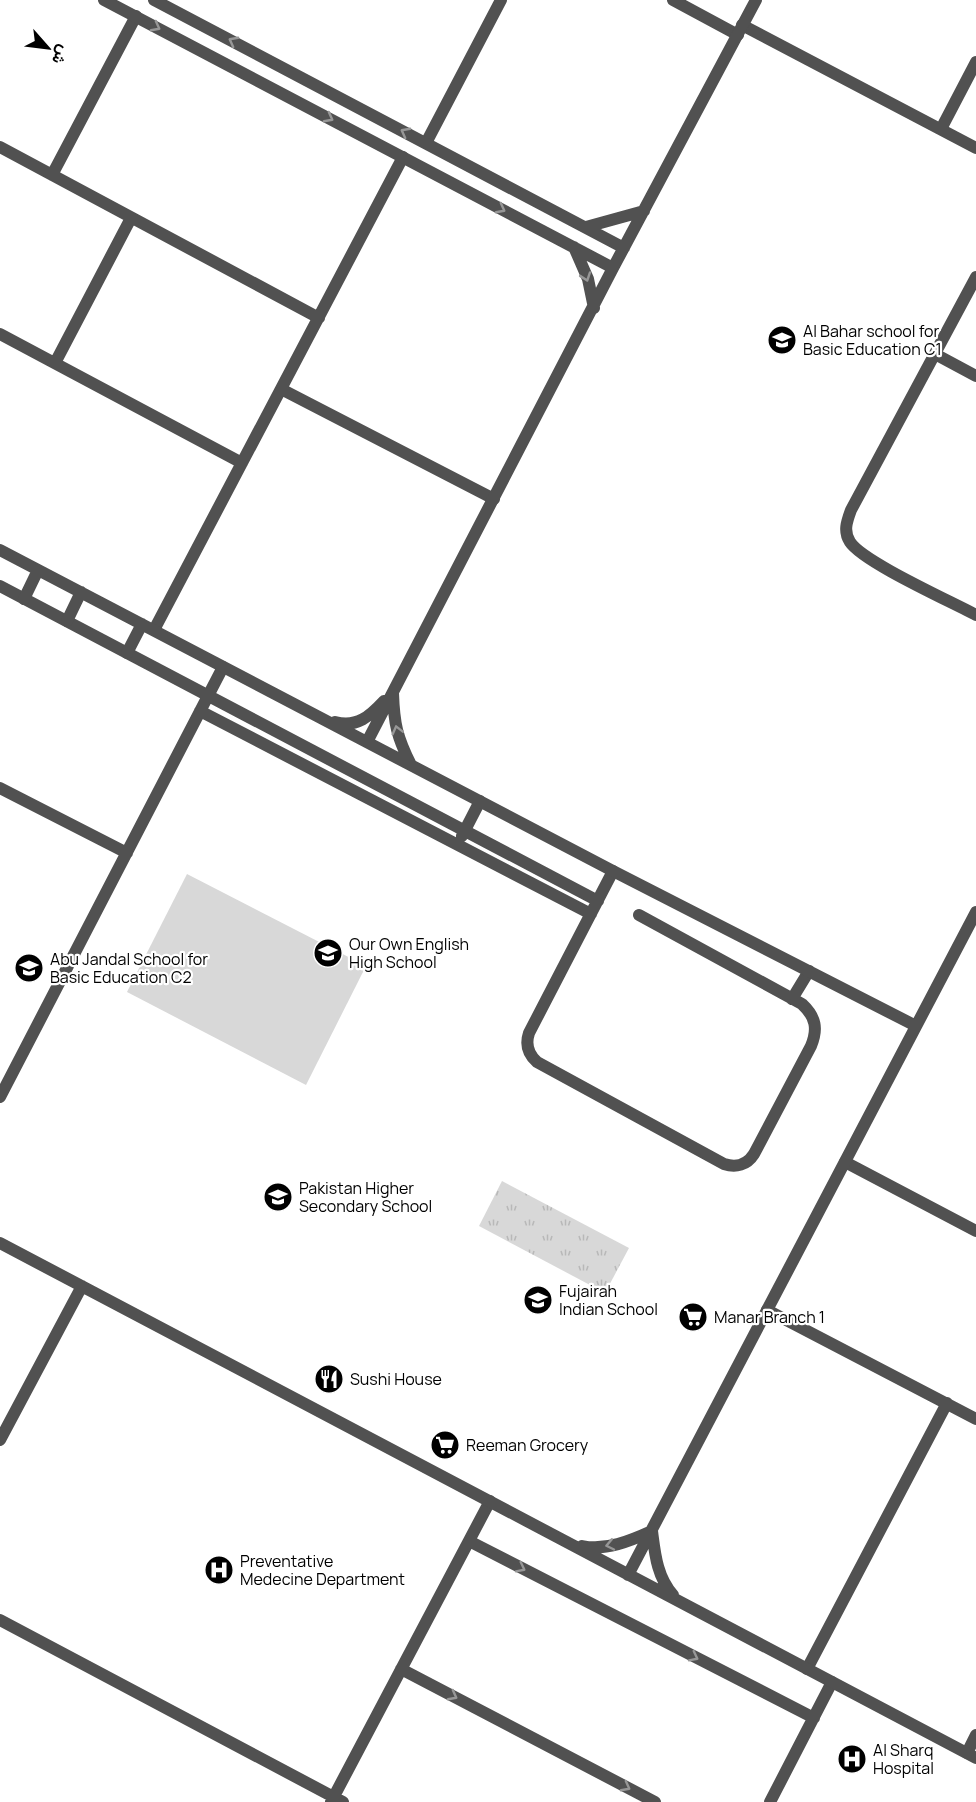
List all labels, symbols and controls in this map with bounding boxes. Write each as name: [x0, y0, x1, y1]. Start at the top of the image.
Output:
north arrow: [18, 18, 78, 78]
one-way arrow: [150, 20, 160, 31]
one-way arrow: [229, 37, 239, 48]
text: ش: [47, 41, 75, 69]
one-way arrow: [322, 111, 333, 122]
one-way arrow: [401, 128, 412, 139]
one-way arrow: [495, 202, 505, 213]
one-way arrow: [579, 271, 592, 282]
place label: Al Bahar school for Basic Education C1: [803, 320, 942, 360]
school or university icon: Al Bahar school for Basic Education C1: [766, 324, 798, 356]
one-way arrow: [391, 725, 404, 735]
place label: Our Own English High School: [349, 933, 469, 973]
school or university icon: Our Own English High School: [312, 937, 344, 969]
place label: Abu Jandal School for Basic Education C2: [50, 948, 208, 988]
school or university icon: Abu Jandal School for Basic Education C2: [13, 952, 45, 984]
place label: Pakistan Higher Secondary School: [299, 1177, 432, 1217]
school or university icon: Pakistan Higher Secondary School: [262, 1181, 294, 1213]
place label: Fujairah Indian School: [559, 1280, 658, 1320]
school or university icon: Fujairah Indian School: [522, 1284, 554, 1316]
supermarket icon: Manar Branch 1: [677, 1301, 709, 1333]
place label: Manar Branch 1: [714, 1306, 825, 1328]
restaurant icon: Sushi House: [313, 1363, 345, 1395]
place label: Sushi House: [350, 1368, 442, 1390]
supermarket icon: Reeman Grocery: [429, 1429, 461, 1461]
place label: Reeman Grocery: [466, 1434, 589, 1456]
one-way arrow: [605, 1538, 615, 1551]
place label: Preventative Medecine Department: [240, 1550, 405, 1590]
hospital icon: Preventative Medecine Department: [203, 1554, 235, 1586]
one-way arrow: [515, 1560, 526, 1572]
one-way arrow: [688, 1650, 699, 1661]
one-way arrow: [447, 1689, 457, 1700]
place label: Al Sharq Hospital: [873, 1739, 934, 1779]
hospital icon: Al Sharq Hospital: [836, 1743, 868, 1775]
one-way arrow: [619, 1780, 630, 1791]

